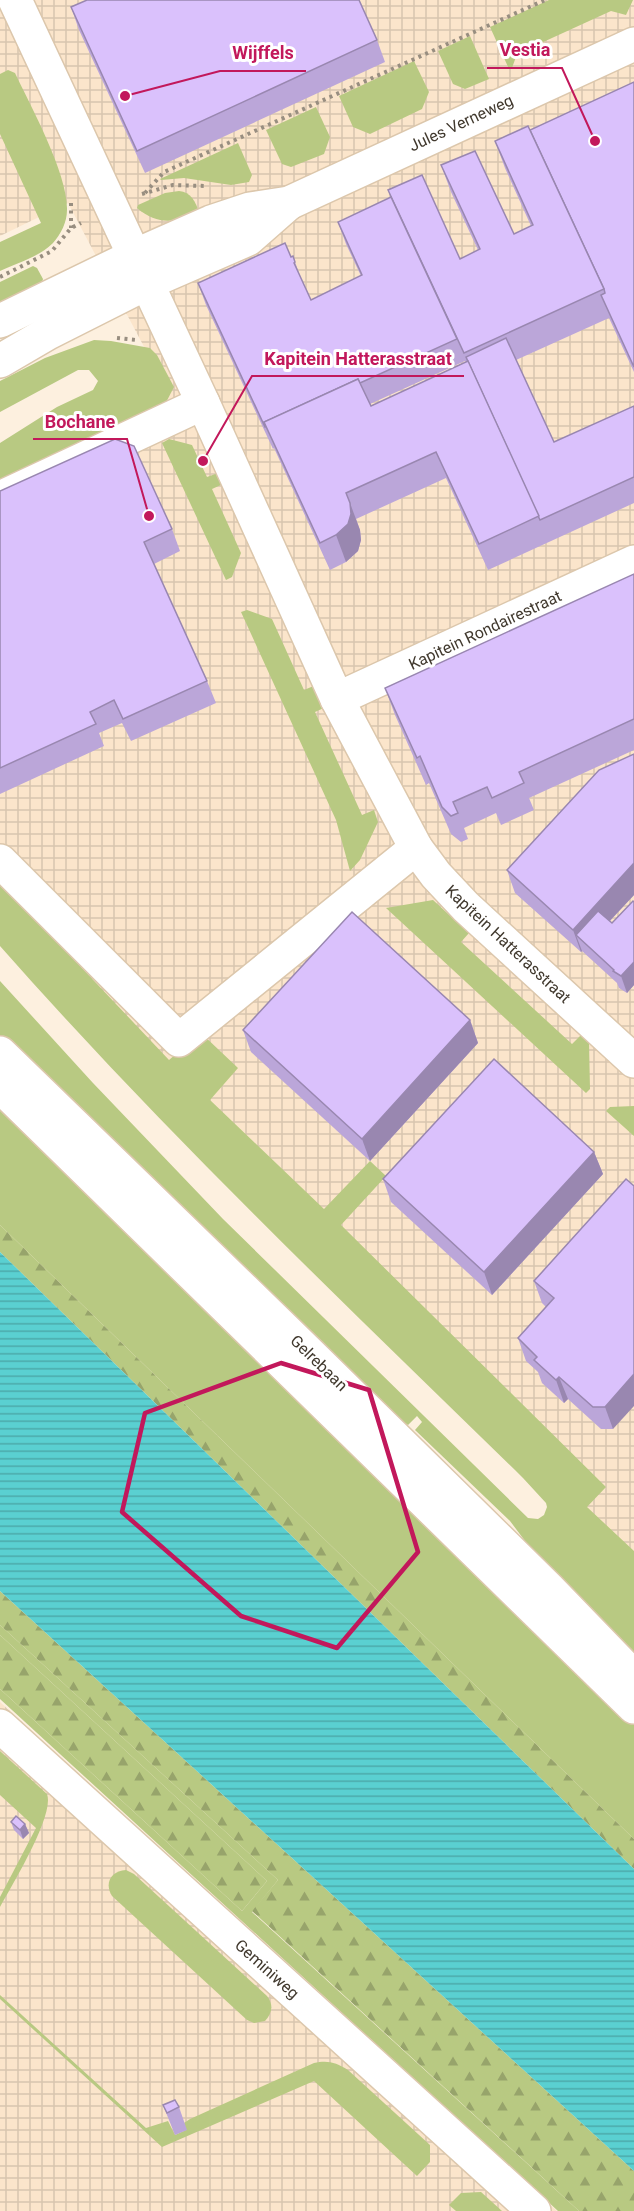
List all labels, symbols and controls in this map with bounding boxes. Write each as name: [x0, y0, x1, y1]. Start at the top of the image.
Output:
callout: Vestia: [487, 32, 562, 68]
callout: Wijffels: [220, 35, 306, 71]
text: Vestia: [500, 39, 551, 60]
text: Wijffels: [232, 42, 294, 63]
street label: Jules Verneweg: [406, 91, 516, 155]
callout: Kapitein Hatterasstraat: [252, 340, 464, 376]
text: Kapitein Hatterasstraat: [264, 348, 452, 369]
callout: Bochane: [33, 403, 127, 439]
text: Bochane: [45, 411, 116, 432]
street label: Kapitein Rondairestraat: [406, 586, 564, 674]
street label: Kapitein Hatterasstraat: [441, 881, 575, 1007]
street label: Gelrebaan: [286, 1331, 352, 1395]
street label: Geminiweg: [231, 1935, 303, 2003]

